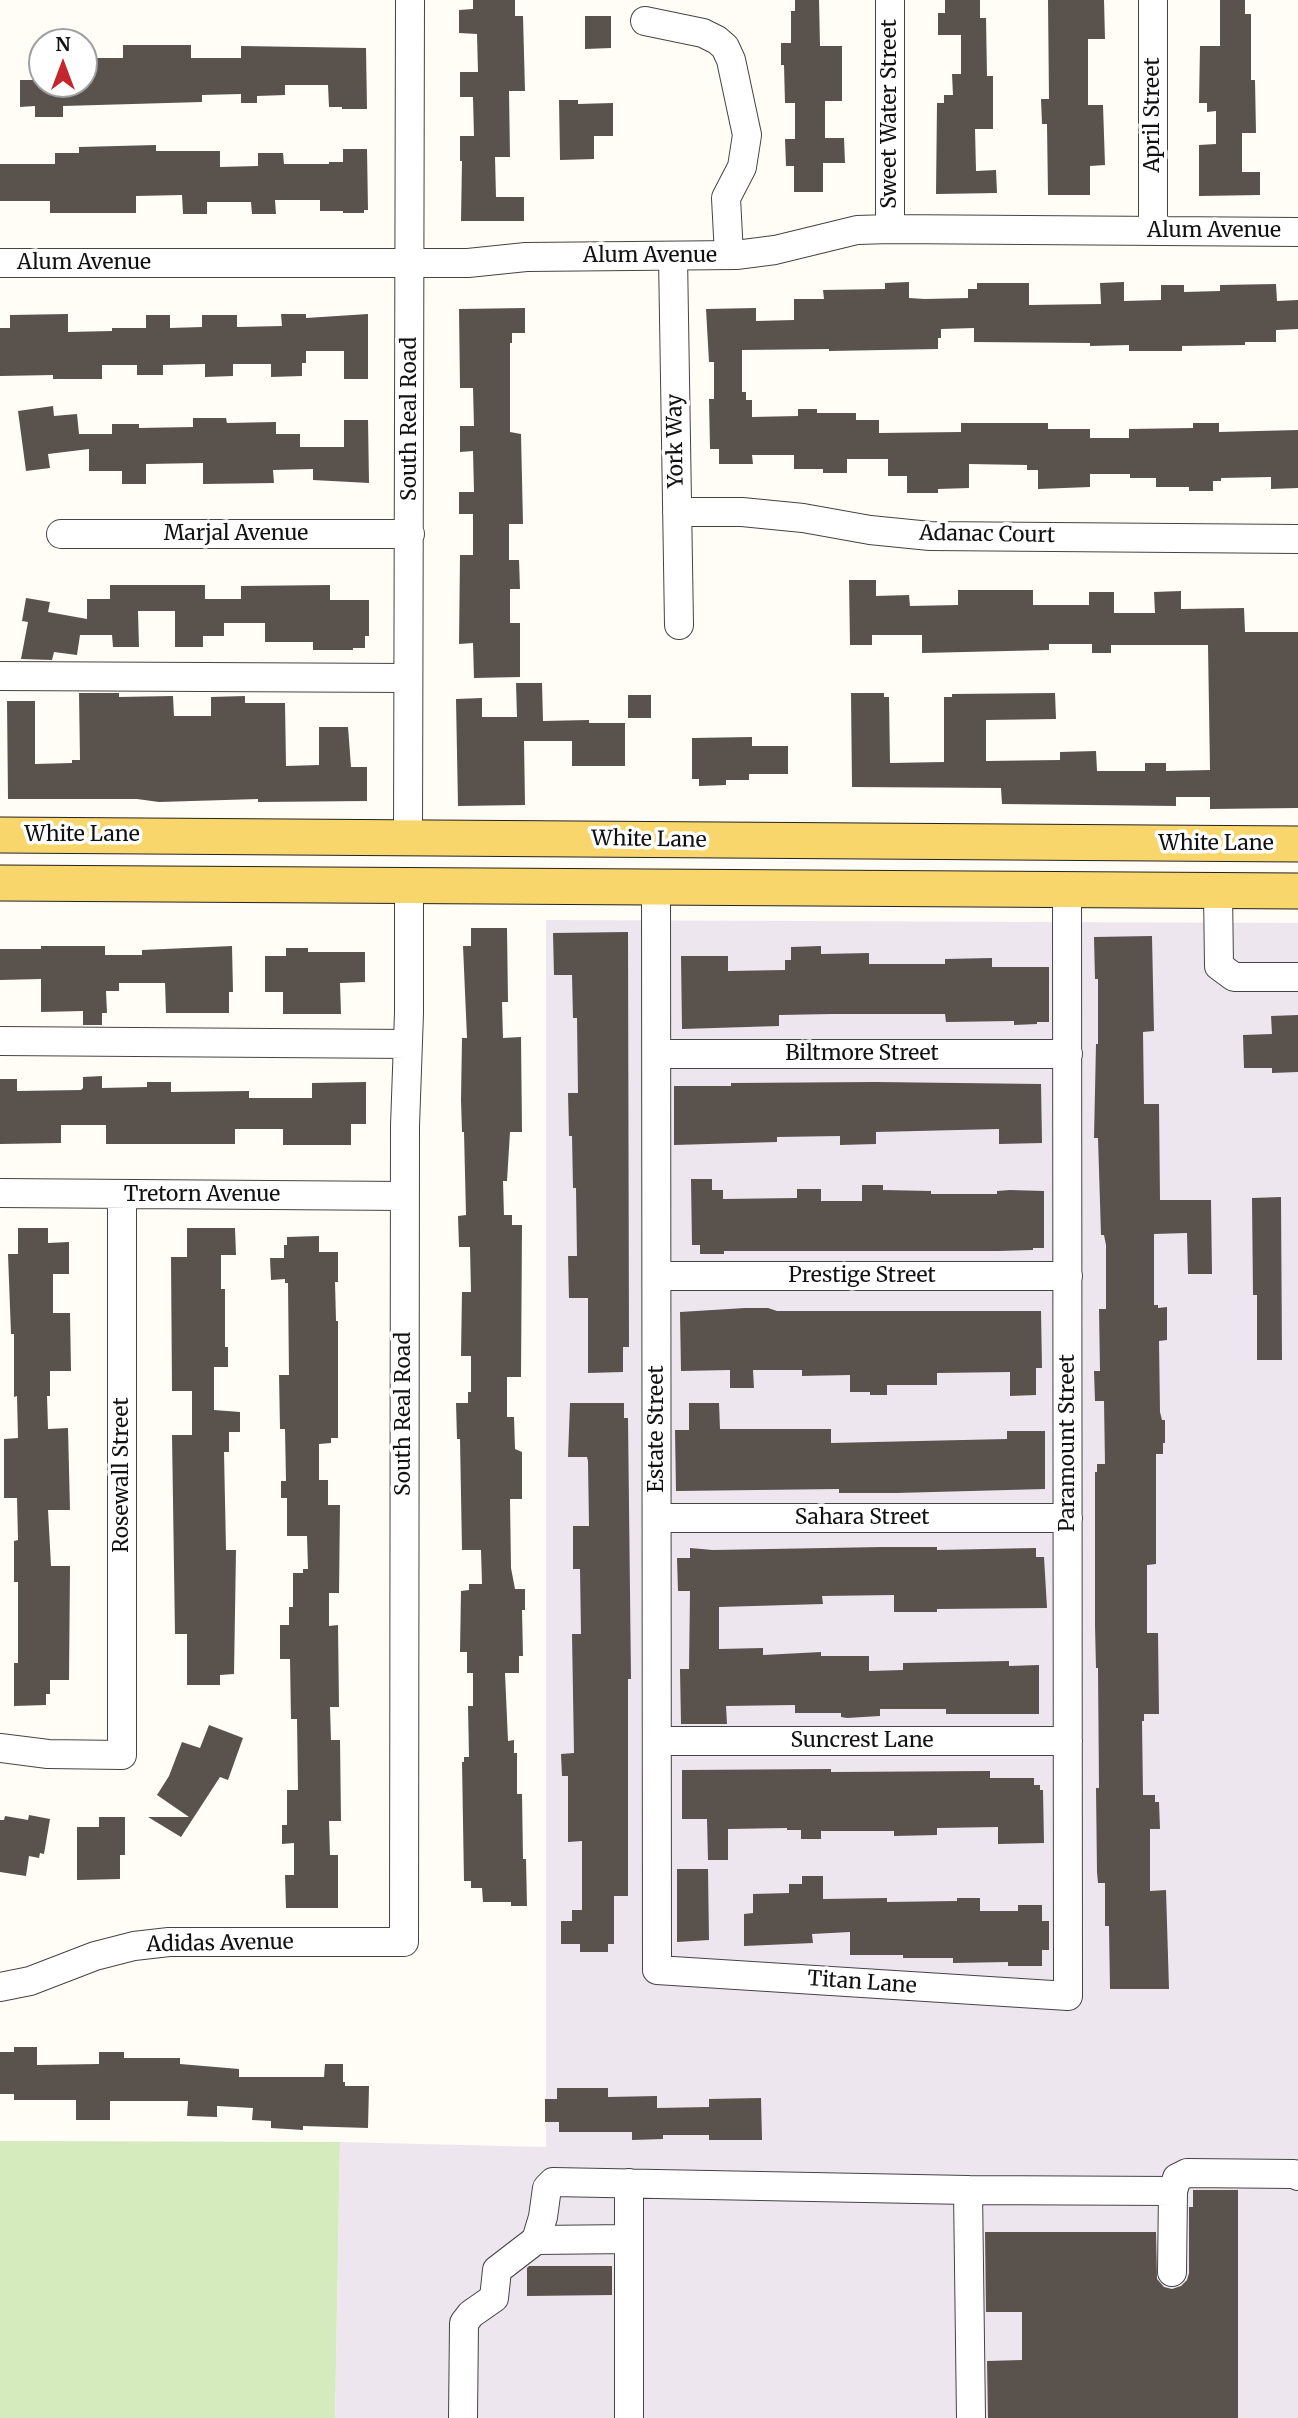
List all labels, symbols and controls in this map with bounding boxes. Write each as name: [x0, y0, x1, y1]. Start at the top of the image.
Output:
street label: Sweet Water Street: [877, 19, 903, 209]
north arrow: [28, 28, 98, 98]
text: N: [55, 32, 71, 56]
street label: April Street: [1140, 57, 1166, 173]
street label: Alum Avenue: [1147, 218, 1281, 244]
street label: Alum Avenue: [583, 243, 717, 269]
street label: Alum Avenue: [17, 250, 151, 276]
street label: South Real Road: [397, 337, 423, 501]
street label: York Way: [663, 394, 689, 488]
street label: Marjal Avenue: [164, 521, 308, 547]
street label: Adanac Court: [919, 521, 1055, 549]
street label: White Lane: [24, 822, 140, 848]
street label: White Lane: [591, 826, 707, 854]
street label: White Lane: [1158, 831, 1274, 857]
street label: Biltmore Street: [785, 1041, 939, 1067]
street label: Tretorn Avenue: [124, 1182, 280, 1208]
street label: Prestige Street: [788, 1263, 936, 1289]
street label: South Real Road: [391, 1332, 417, 1496]
street label: Paramount Street: [1055, 1354, 1081, 1532]
street label: Estate Street: [644, 1365, 670, 1493]
street label: Rosewall Street: [109, 1397, 135, 1553]
street label: Sahara Street: [795, 1505, 929, 1531]
street label: Suncrest Lane: [790, 1728, 934, 1754]
street label: Adidas Avenue: [146, 1930, 294, 1958]
street label: Titan Lane: [807, 1967, 917, 1999]

